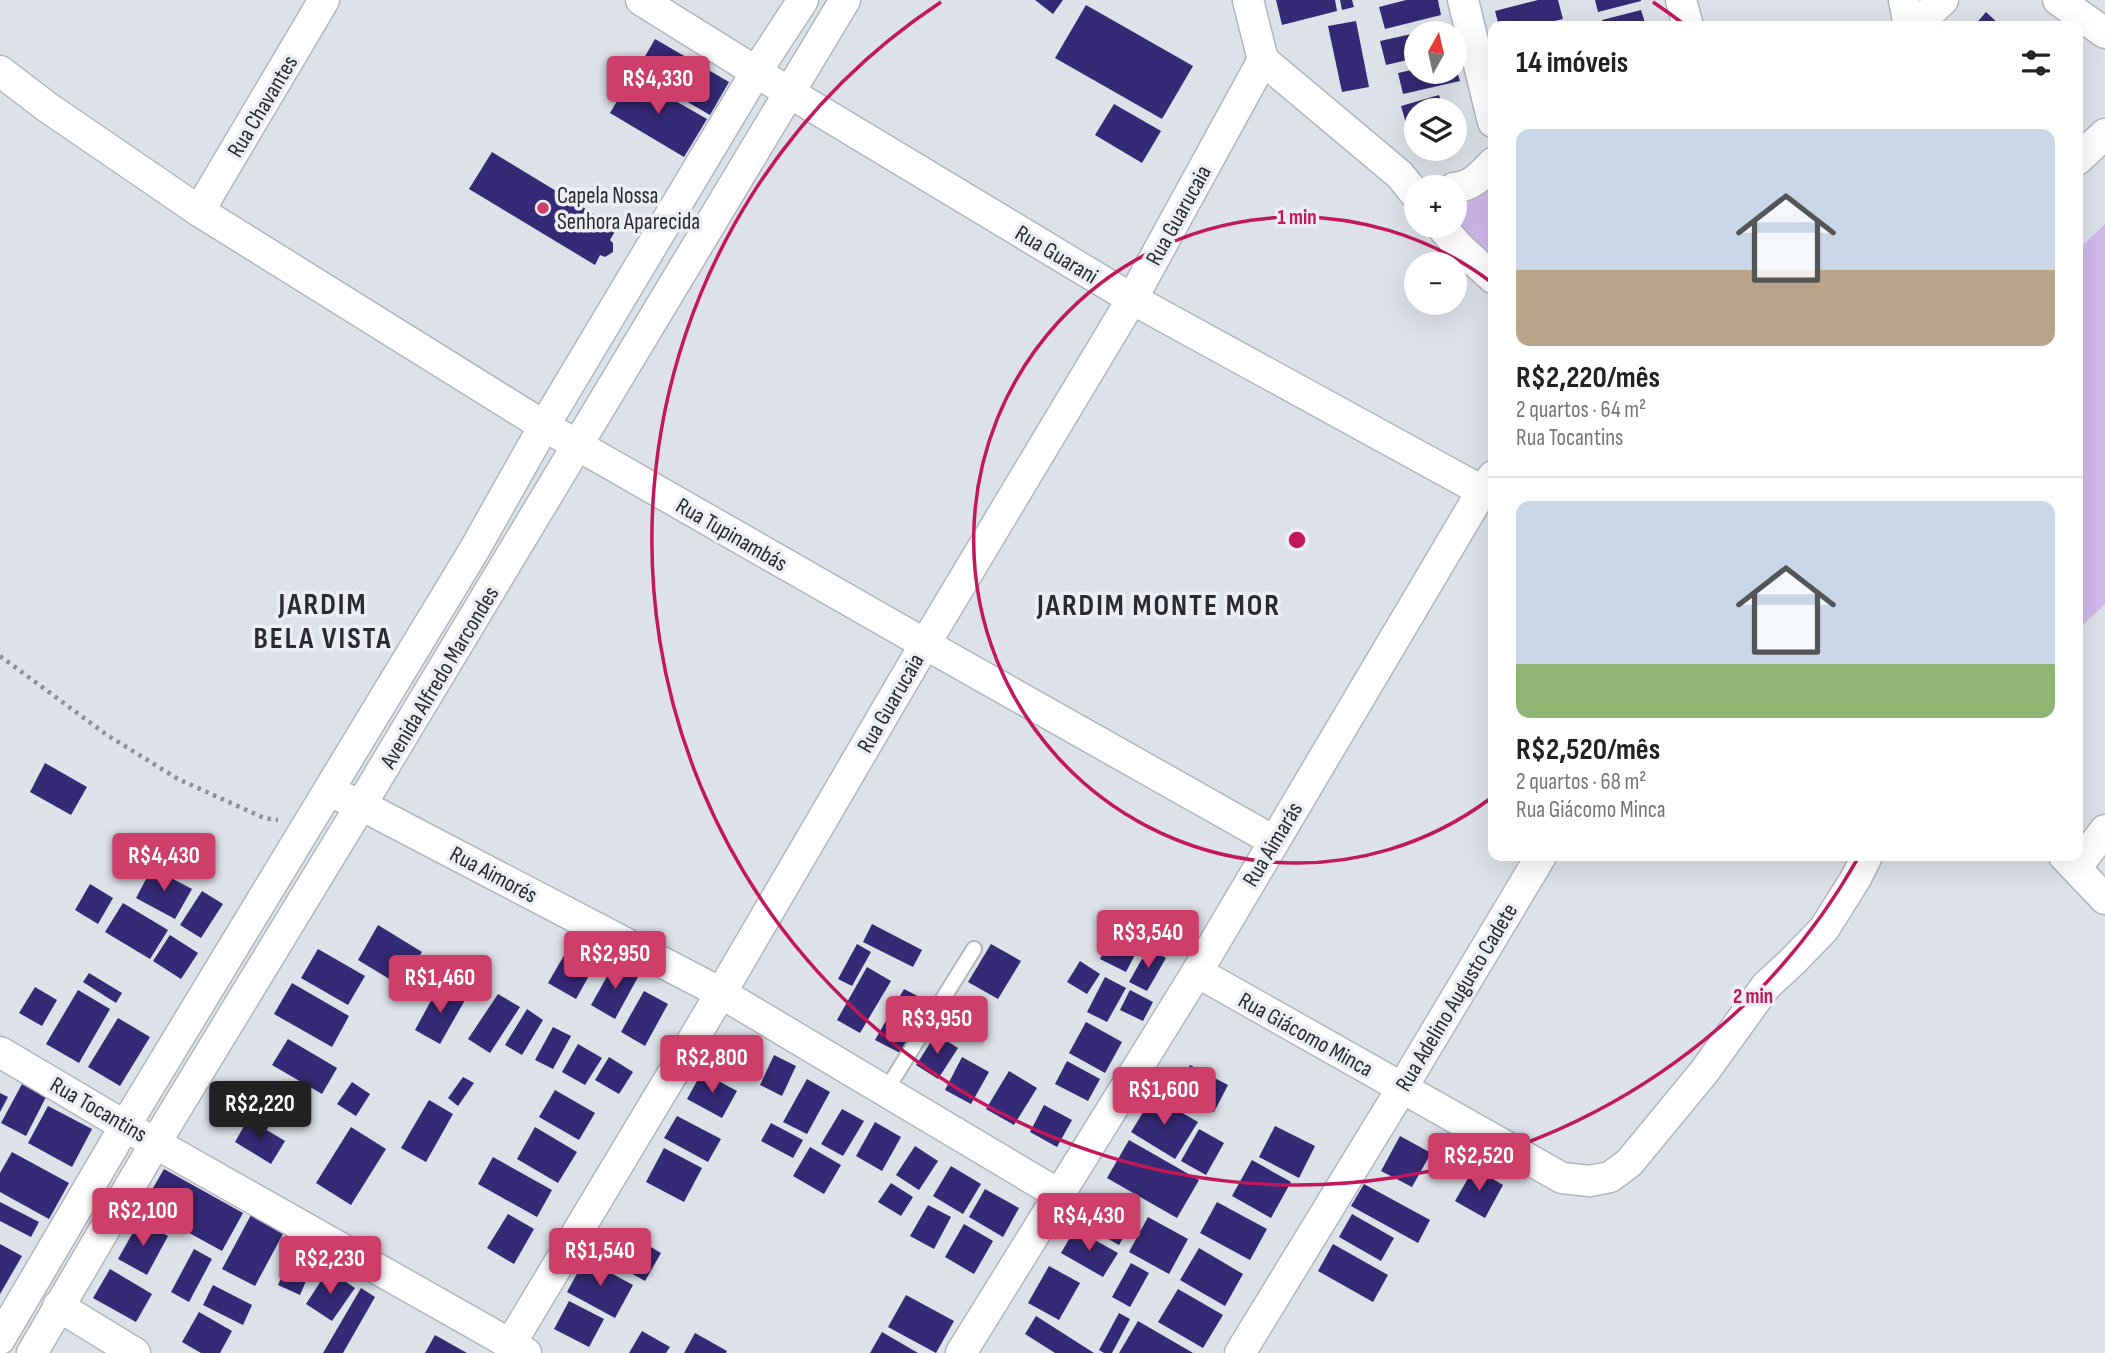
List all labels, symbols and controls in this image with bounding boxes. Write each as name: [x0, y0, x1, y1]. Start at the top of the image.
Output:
north arrow: [1404, 21, 1466, 84]
map controls: [1404, 21, 1467, 315]
icon: filters: [2017, 44, 2055, 82]
text: 14 imóveis: [1516, 45, 1628, 81]
street label: Rua Chavantes: [221, 50, 304, 163]
pin: R$4,330: [593, 57, 723, 116]
text: R$4,330: [623, 65, 693, 93]
button: layers: [1404, 98, 1467, 161]
street label: Rua Guarucaia: [1140, 161, 1218, 270]
button: +: [1404, 175, 1467, 238]
icon: home: [1723, 175, 1849, 301]
place label: Capela Nossa Senhora Aparecida: [557, 182, 700, 236]
marker: Capela Nossa Senhora Aparecida: [535, 200, 551, 216]
text: 1 min: [1277, 205, 1317, 230]
street label: Rua Guarani: [1010, 219, 1103, 291]
button: −: [1404, 252, 1467, 315]
text: R$2,220/mês: [1516, 360, 1660, 396]
text: 2 quartos · 64 m²: [1516, 396, 1646, 424]
text: Rua Tocantins: [1516, 424, 1623, 452]
street label: Rua Tupinambás: [671, 492, 792, 578]
centre of rings: [1285, 528, 1309, 552]
icon: home: [1723, 547, 1849, 673]
street label: Avenida Alfredo Marcondes: [374, 581, 505, 774]
district label: JARDIM BELA VISTA: [253, 587, 393, 657]
district label: JARDIM MONTE MOR: [1036, 588, 1281, 624]
street label: Rua Guarucaia: [851, 649, 930, 758]
text: R$2,520/mês: [1516, 732, 1660, 768]
text: 2 quartos · 68 m²: [1516, 768, 1646, 796]
text: Rua Giácomo Minca: [1516, 796, 1666, 824]
street label: Rua Aimarás: [1237, 797, 1309, 892]
pin: R$4,430: [99, 834, 229, 893]
street label: Rua Aimorés: [445, 840, 542, 910]
text: R$4,430: [128, 842, 200, 870]
street label: Rua Adelino Augusto Cadete: [1390, 899, 1524, 1097]
pin: R$3,540: [1083, 911, 1213, 970]
text: R$3,540: [1113, 919, 1183, 947]
pin: R$2,950: [550, 932, 680, 991]
text: R$2,950: [580, 940, 650, 968]
pin: R$1,460: [375, 956, 505, 1015]
text: R$1,460: [405, 964, 475, 992]
text: 2 min: [1733, 984, 1773, 1009]
street label: Rua Giácomo Minca: [1233, 986, 1378, 1083]
pin: R$3,950: [872, 996, 1002, 1056]
text: R$3,950: [902, 1005, 972, 1033]
pin: R$2,800: [647, 1036, 777, 1095]
text: R$2,800: [676, 1044, 748, 1072]
pin: R$1,600: [1099, 1068, 1229, 1127]
street label: Rua Tocantins: [45, 1071, 152, 1149]
text: R$1,600: [1129, 1076, 1199, 1104]
pin: R$2,220: [195, 1082, 325, 1141]
text: R$2,220: [225, 1090, 295, 1118]
pin: R$2,520: [1414, 1134, 1544, 1193]
text: R$2,520: [1444, 1142, 1514, 1170]
pin: R$2,100: [78, 1188, 208, 1248]
pin: R$4,430: [1024, 1194, 1154, 1253]
text: R$2,100: [108, 1197, 178, 1225]
text: R$4,430: [1053, 1202, 1125, 1230]
pin: R$1,540: [535, 1228, 665, 1288]
pin: R$2,230: [265, 1236, 395, 1296]
text: R$1,540: [565, 1237, 635, 1265]
text: R$2,230: [295, 1245, 365, 1273]

